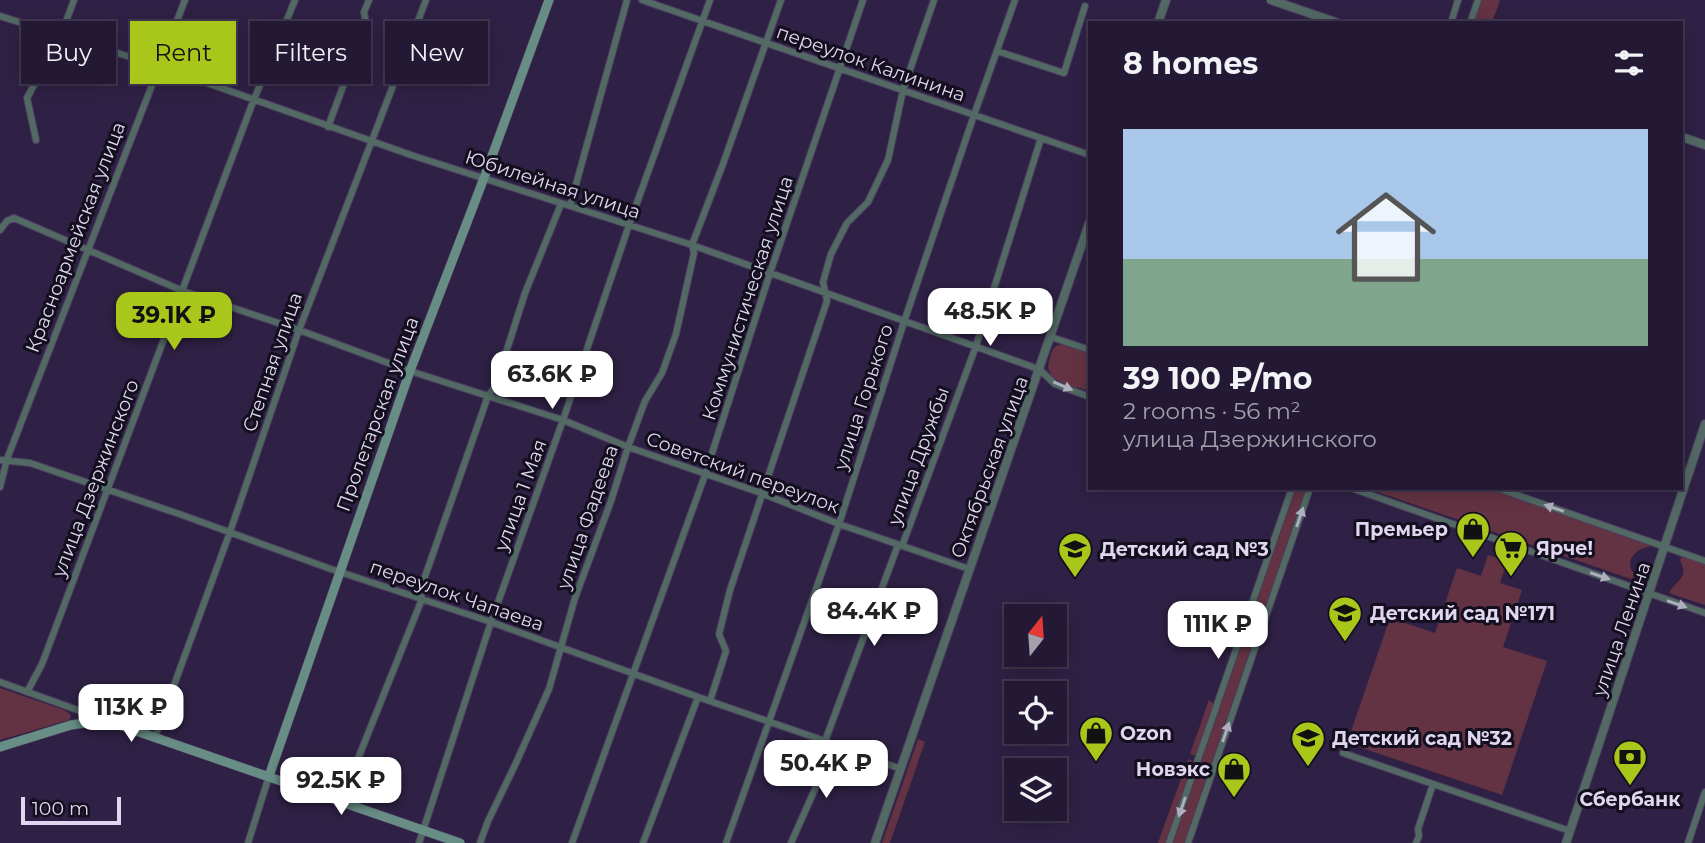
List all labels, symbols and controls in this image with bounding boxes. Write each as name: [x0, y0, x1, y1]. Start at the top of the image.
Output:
street label: переулок Калинина: [773, 20, 968, 107]
chip: Buy: [21, 21, 116, 84]
chip: Rent: [130, 21, 236, 84]
chip: Filters: [250, 21, 371, 84]
chip: New: [385, 21, 488, 84]
icon: filters: [1610, 44, 1648, 82]
text: 8 homes: [1123, 45, 1258, 82]
street label: Красноармейская улица: [21, 119, 130, 356]
street label: Юбилейная улица: [462, 145, 643, 224]
street label: Коммунистическая улица: [697, 173, 798, 423]
icon: home: [1323, 174, 1449, 300]
pin: 48.5K ₽: [925, 288, 1055, 348]
street label: Степная улица: [238, 289, 307, 435]
pin: 39.1K ₽: [109, 292, 239, 352]
text: 48.5K ₽: [944, 297, 1036, 325]
text: 39.1K ₽: [132, 301, 216, 329]
street label: Пролетарская улица: [332, 314, 423, 515]
street label: улица Горького: [829, 321, 898, 474]
pin: 63.6K ₽: [487, 352, 617, 411]
text: 63.6K ₽: [507, 360, 597, 388]
text: 39 100 ₽/mo: [1123, 360, 1312, 397]
street label: Октябрьская улица: [946, 373, 1033, 561]
street label: улица Дзержинского: [47, 376, 144, 581]
one-way arrow: [1053, 381, 1074, 392]
street label: улица Дружбы: [882, 384, 954, 529]
text: 2 rooms · 56 m²: [1123, 397, 1301, 425]
text: улица Дзержинского: [1123, 425, 1377, 453]
street label: Советский переулок: [643, 427, 843, 518]
street label: улица 1 Мая: [489, 436, 551, 555]
street label: улица Фадеева: [552, 442, 623, 593]
one-way arrow: [1543, 502, 1564, 513]
one-way arrow: [1295, 507, 1306, 528]
shop icon: Премьер: [1454, 510, 1492, 559]
place label: Премьер: [1355, 518, 1448, 541]
supermarket icon: Ярче!: [1492, 529, 1530, 578]
school or university icon: Детский сад №3: [1056, 530, 1094, 579]
place label: Ярче!: [1536, 537, 1593, 560]
place label: Детский сад №3: [1100, 538, 1269, 561]
street label: переулок Чапаева: [367, 555, 547, 636]
street label: улица Ленина: [1587, 559, 1655, 700]
one-way arrow: [1589, 571, 1610, 582]
pin: 84.4K ₽: [809, 588, 939, 648]
school or university icon: Детский сад №171: [1326, 594, 1364, 643]
text: 84.4K ₽: [827, 597, 921, 625]
one-way arrow: [1667, 599, 1688, 609]
pin: 111K ₽: [1161, 602, 1275, 661]
place label: Детский сад №171: [1370, 602, 1555, 625]
north arrow: [1004, 604, 1068, 667]
map controls: [1004, 604, 1067, 821]
text: 111K ₽: [1184, 610, 1252, 638]
button: locate: [1004, 681, 1067, 744]
pin: 113K ₽: [74, 684, 188, 744]
text: 113K ₽: [94, 693, 168, 721]
shop icon: Ozon: [1077, 714, 1115, 763]
school or university icon: Детский сад №32: [1289, 719, 1327, 768]
place label: Ozon: [1120, 722, 1172, 745]
one-way arrow: [1221, 722, 1232, 743]
place label: Детский сад №32: [1332, 727, 1512, 750]
bank icon: Сбербанк: [1611, 738, 1649, 787]
pin: 50.4K ₽: [761, 740, 891, 800]
text: 50.4K ₽: [780, 749, 872, 777]
shop icon: Новэкс: [1215, 750, 1253, 799]
pin: 92.5K ₽: [276, 758, 406, 817]
button: layers: [1004, 758, 1067, 821]
place label: Новэкс: [1136, 758, 1210, 781]
text: 92.5K ₽: [296, 766, 386, 794]
place label: Сбербанк: [1580, 788, 1681, 811]
scale bar: [21, 794, 121, 826]
text: 100 m: [32, 797, 89, 820]
one-way arrow: [1176, 797, 1186, 818]

